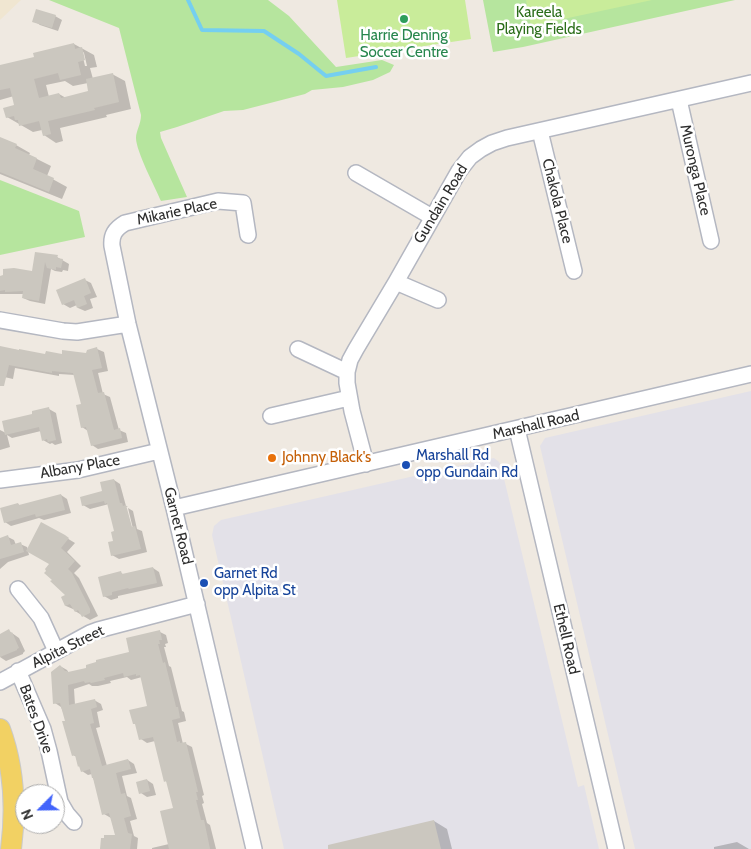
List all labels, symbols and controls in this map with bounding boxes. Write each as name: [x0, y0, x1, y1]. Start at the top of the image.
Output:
park label: Kareela Playing Fields: [496, 4, 582, 39]
marker: Harrie Dening Soccer Centre: [398, 13, 410, 25]
place label: Harrie Dening Soccer Centre: [360, 27, 448, 62]
street label: Muronga Place: [676, 123, 714, 217]
street label: Chakola Place: [538, 157, 576, 245]
street label: Gundain Road: [410, 161, 472, 247]
street label: Mikarie Place: [135, 195, 219, 229]
street label: Marshall Road: [491, 406, 581, 444]
place label: Marshall Rd opp Gundain Rd: [416, 447, 518, 482]
place label: Johnny Black's: [282, 449, 371, 467]
street label: Albany Place: [39, 451, 121, 483]
marker: Johnny Black's: [266, 452, 278, 464]
marker: Marshall Rd opp Gundain Rd: [400, 459, 412, 471]
street label: Garnet Road: [160, 485, 196, 567]
place label: Garnet Rd opp Alpita St: [214, 565, 296, 600]
marker: Garnet Rd opp Alpita St: [198, 577, 210, 589]
street label: Ethell Road: [549, 602, 583, 676]
street label: Alpita Street: [29, 622, 107, 672]
street label: Bates Drive: [15, 682, 57, 756]
north arrow: [15, 784, 65, 834]
text: N: [17, 806, 37, 823]

